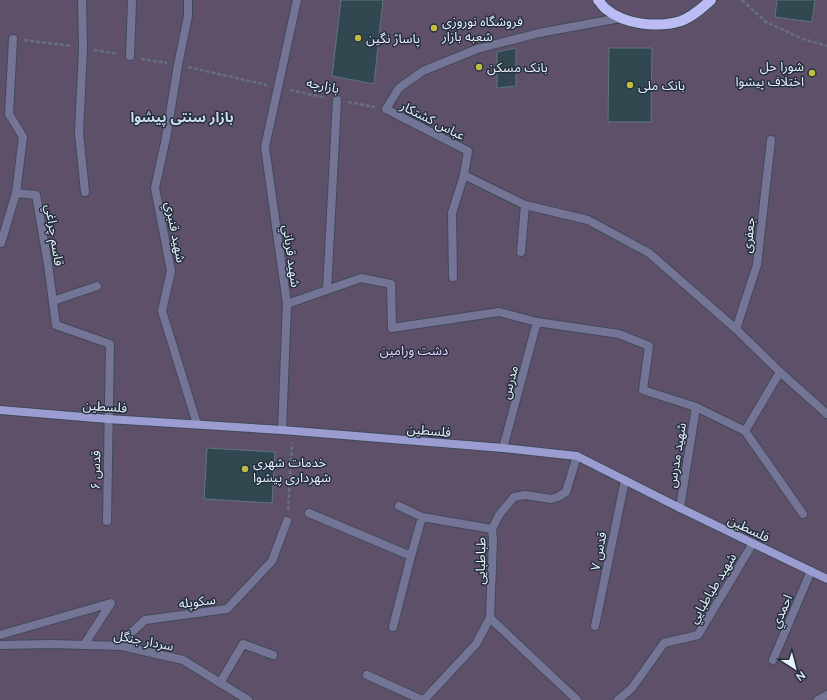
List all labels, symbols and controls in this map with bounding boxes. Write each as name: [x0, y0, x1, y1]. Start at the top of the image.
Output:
place label: فروشگاه نوروزی شعبه بازار: [441, 13, 523, 46]
marker: فروشگاه نوروزی شعبه بازار: [429, 23, 439, 33]
place label: پاساژ نگین: [366, 30, 420, 48]
marker: پاساژ نگین: [353, 33, 363, 43]
place label: شورا حل اختلاف پیشوا: [735, 58, 804, 91]
place label: بانک مسکن: [487, 59, 548, 77]
marker: بانک مسکن: [474, 62, 484, 72]
marker: شورا حل اختلاف پیشوا: [807, 68, 817, 78]
street label: بازارچه: [305, 74, 341, 98]
place label: بانک ملی: [638, 77, 685, 95]
marker: بانک ملی: [625, 80, 635, 90]
street label: عباس كشتكار: [396, 96, 468, 145]
district label: بازار سنتی پیشوا: [130, 108, 234, 127]
street label: شهيد قنبري: [159, 200, 190, 264]
street label: قاسم چراغي: [39, 203, 68, 268]
street label: جعفری: [738, 216, 760, 254]
street label: شهيد قرباني: [277, 224, 304, 289]
park label: دشت ورامین: [380, 342, 448, 360]
street label: مدرس: [497, 363, 523, 401]
street label: فلسطین: [82, 396, 128, 418]
street label: فلسطین: [406, 420, 452, 442]
street label: شهيد مدرس: [663, 421, 691, 489]
street label: قدس ۶: [87, 450, 105, 490]
place label: خدمات شهری شهرداری پیشوا: [253, 454, 331, 487]
marker: خدمات شهری شهرداری پیشوا: [240, 464, 250, 474]
street label: فلسطین: [725, 511, 773, 547]
street label: قدس ۷: [586, 530, 612, 572]
street label: طباطبایی: [472, 537, 490, 585]
street label: شهيد طباطبايي: [685, 550, 742, 628]
street label: سکوپله: [178, 591, 217, 613]
street label: احمدي: [767, 592, 798, 631]
street label: سردار جنگل: [112, 626, 175, 656]
north arrow: [775, 648, 815, 688]
text: N: [793, 667, 808, 684]

